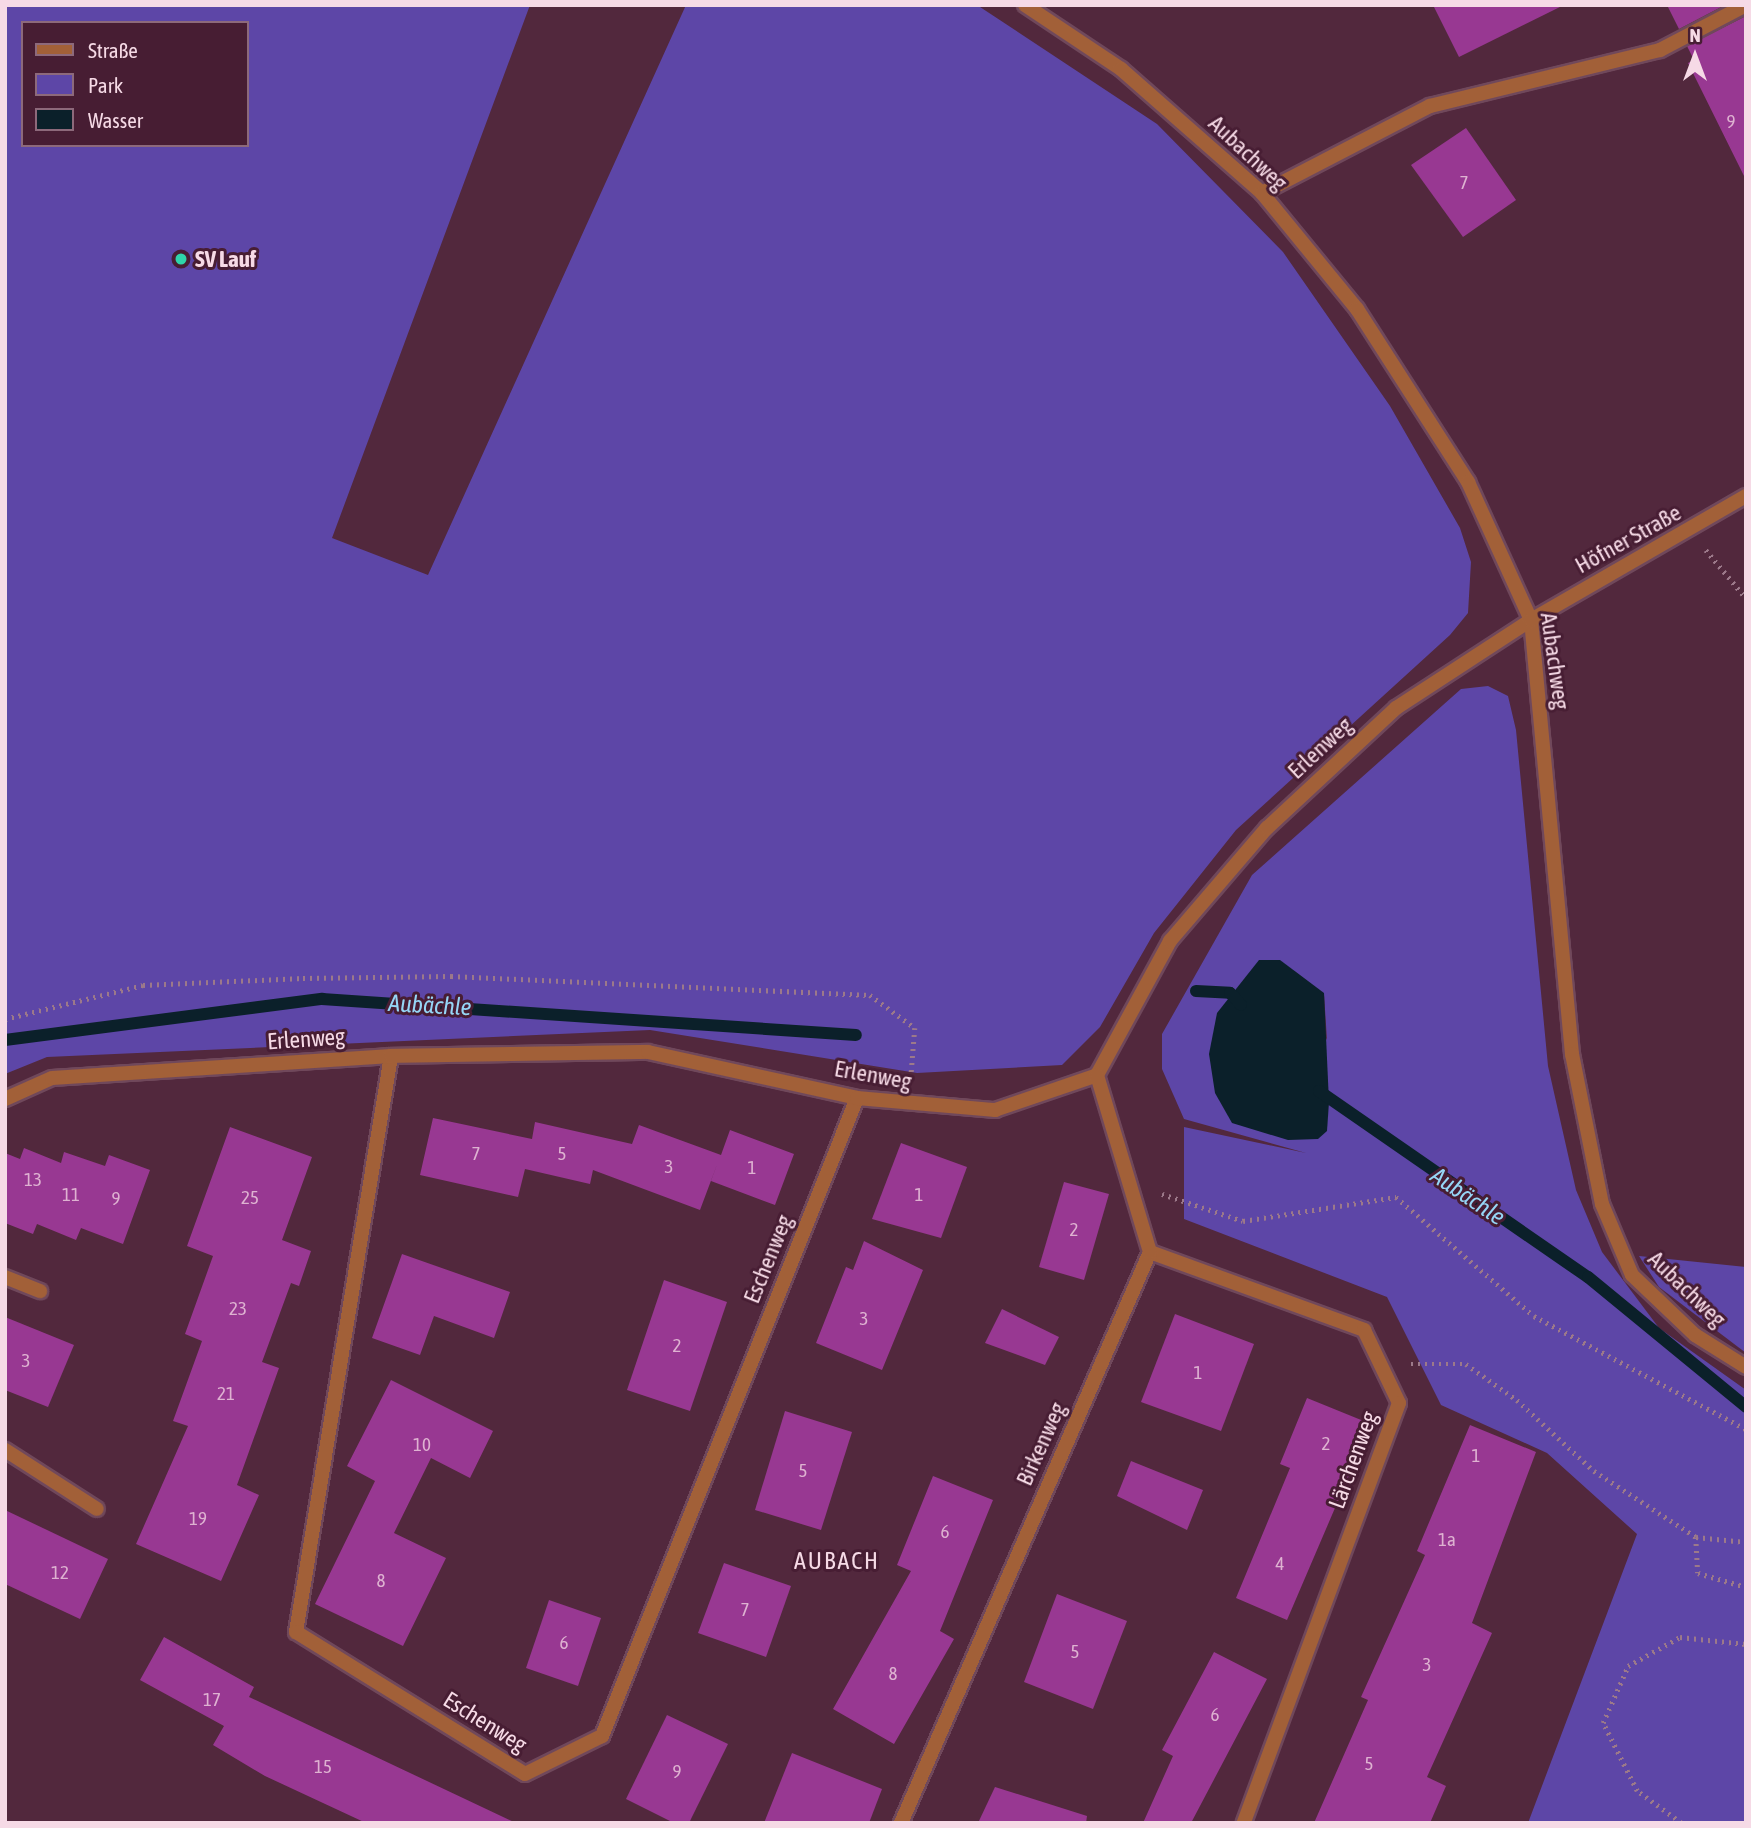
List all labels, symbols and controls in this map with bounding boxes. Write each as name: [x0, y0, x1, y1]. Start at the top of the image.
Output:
legend: [21, 21, 248, 147]
north arrow: [1660, 21, 1730, 91]
text: N: [1689, 24, 1701, 46]
text: Straße: [88, 38, 138, 62]
text: Park: [88, 73, 123, 97]
text: Wasser: [88, 108, 143, 132]
street label: Aubachweg: [1203, 110, 1293, 196]
house number: 9: [1727, 111, 1735, 133]
house number: 7: [1460, 172, 1468, 194]
place label: SV Lauf: [195, 245, 256, 273]
marker: SV Lauf: [173, 251, 189, 267]
street label: Höfner Straße: [1570, 499, 1686, 579]
street label: Aubachweg: [1535, 611, 1575, 711]
street label: Erlenweg: [1282, 711, 1358, 785]
water label: Aubächle: [388, 988, 472, 1022]
street label: Erlenweg: [266, 1023, 346, 1055]
street label: Erlenweg: [832, 1055, 914, 1095]
house number: 7: [472, 1143, 480, 1165]
house number: 5: [558, 1143, 566, 1165]
house number: 3: [665, 1156, 673, 1178]
house number: 1: [748, 1157, 756, 1179]
water label: Aubächle: [1425, 1161, 1511, 1231]
house number: 13: [24, 1169, 42, 1191]
house number: 11: [62, 1184, 80, 1206]
house number: 1: [915, 1184, 923, 1206]
house number: 25: [241, 1187, 259, 1209]
house number: 9: [112, 1188, 120, 1210]
street label: Eschenweg: [738, 1211, 798, 1307]
house number: 2: [1070, 1219, 1078, 1241]
street label: Aubachweg: [1642, 1245, 1732, 1333]
house number: 23: [229, 1298, 247, 1320]
house number: 3: [860, 1308, 868, 1330]
house number: 2: [673, 1335, 681, 1357]
house number: 3: [22, 1350, 30, 1372]
house number: 1: [1194, 1362, 1202, 1384]
house number: 21: [217, 1383, 235, 1405]
street label: Birkenweg: [1010, 1398, 1072, 1490]
street label: Lärchenweg: [1323, 1408, 1383, 1512]
house number: 2: [1322, 1433, 1330, 1455]
house number: 10: [413, 1434, 431, 1456]
house number: 1: [1472, 1445, 1480, 1467]
house number: 5: [799, 1460, 807, 1482]
house number: 19: [189, 1508, 207, 1530]
house number: 6: [941, 1521, 949, 1543]
house number: 1a: [1438, 1529, 1456, 1551]
district label: AUBACH: [795, 1547, 879, 1575]
house number: 4: [1276, 1553, 1284, 1575]
house number: 12: [51, 1562, 69, 1584]
house number: 8: [377, 1570, 385, 1592]
house number: 7: [741, 1599, 749, 1621]
house number: 6: [560, 1632, 568, 1654]
house number: 5: [1071, 1641, 1079, 1663]
house number: 3: [1423, 1654, 1431, 1676]
house number: 8: [889, 1663, 897, 1685]
street label: Eschenweg: [438, 1686, 532, 1758]
house number: 17: [203, 1689, 221, 1711]
house number: 6: [1211, 1704, 1219, 1726]
house number: 5: [1365, 1753, 1373, 1775]
house number: 15: [314, 1756, 332, 1778]
house number: 9: [673, 1761, 681, 1783]

